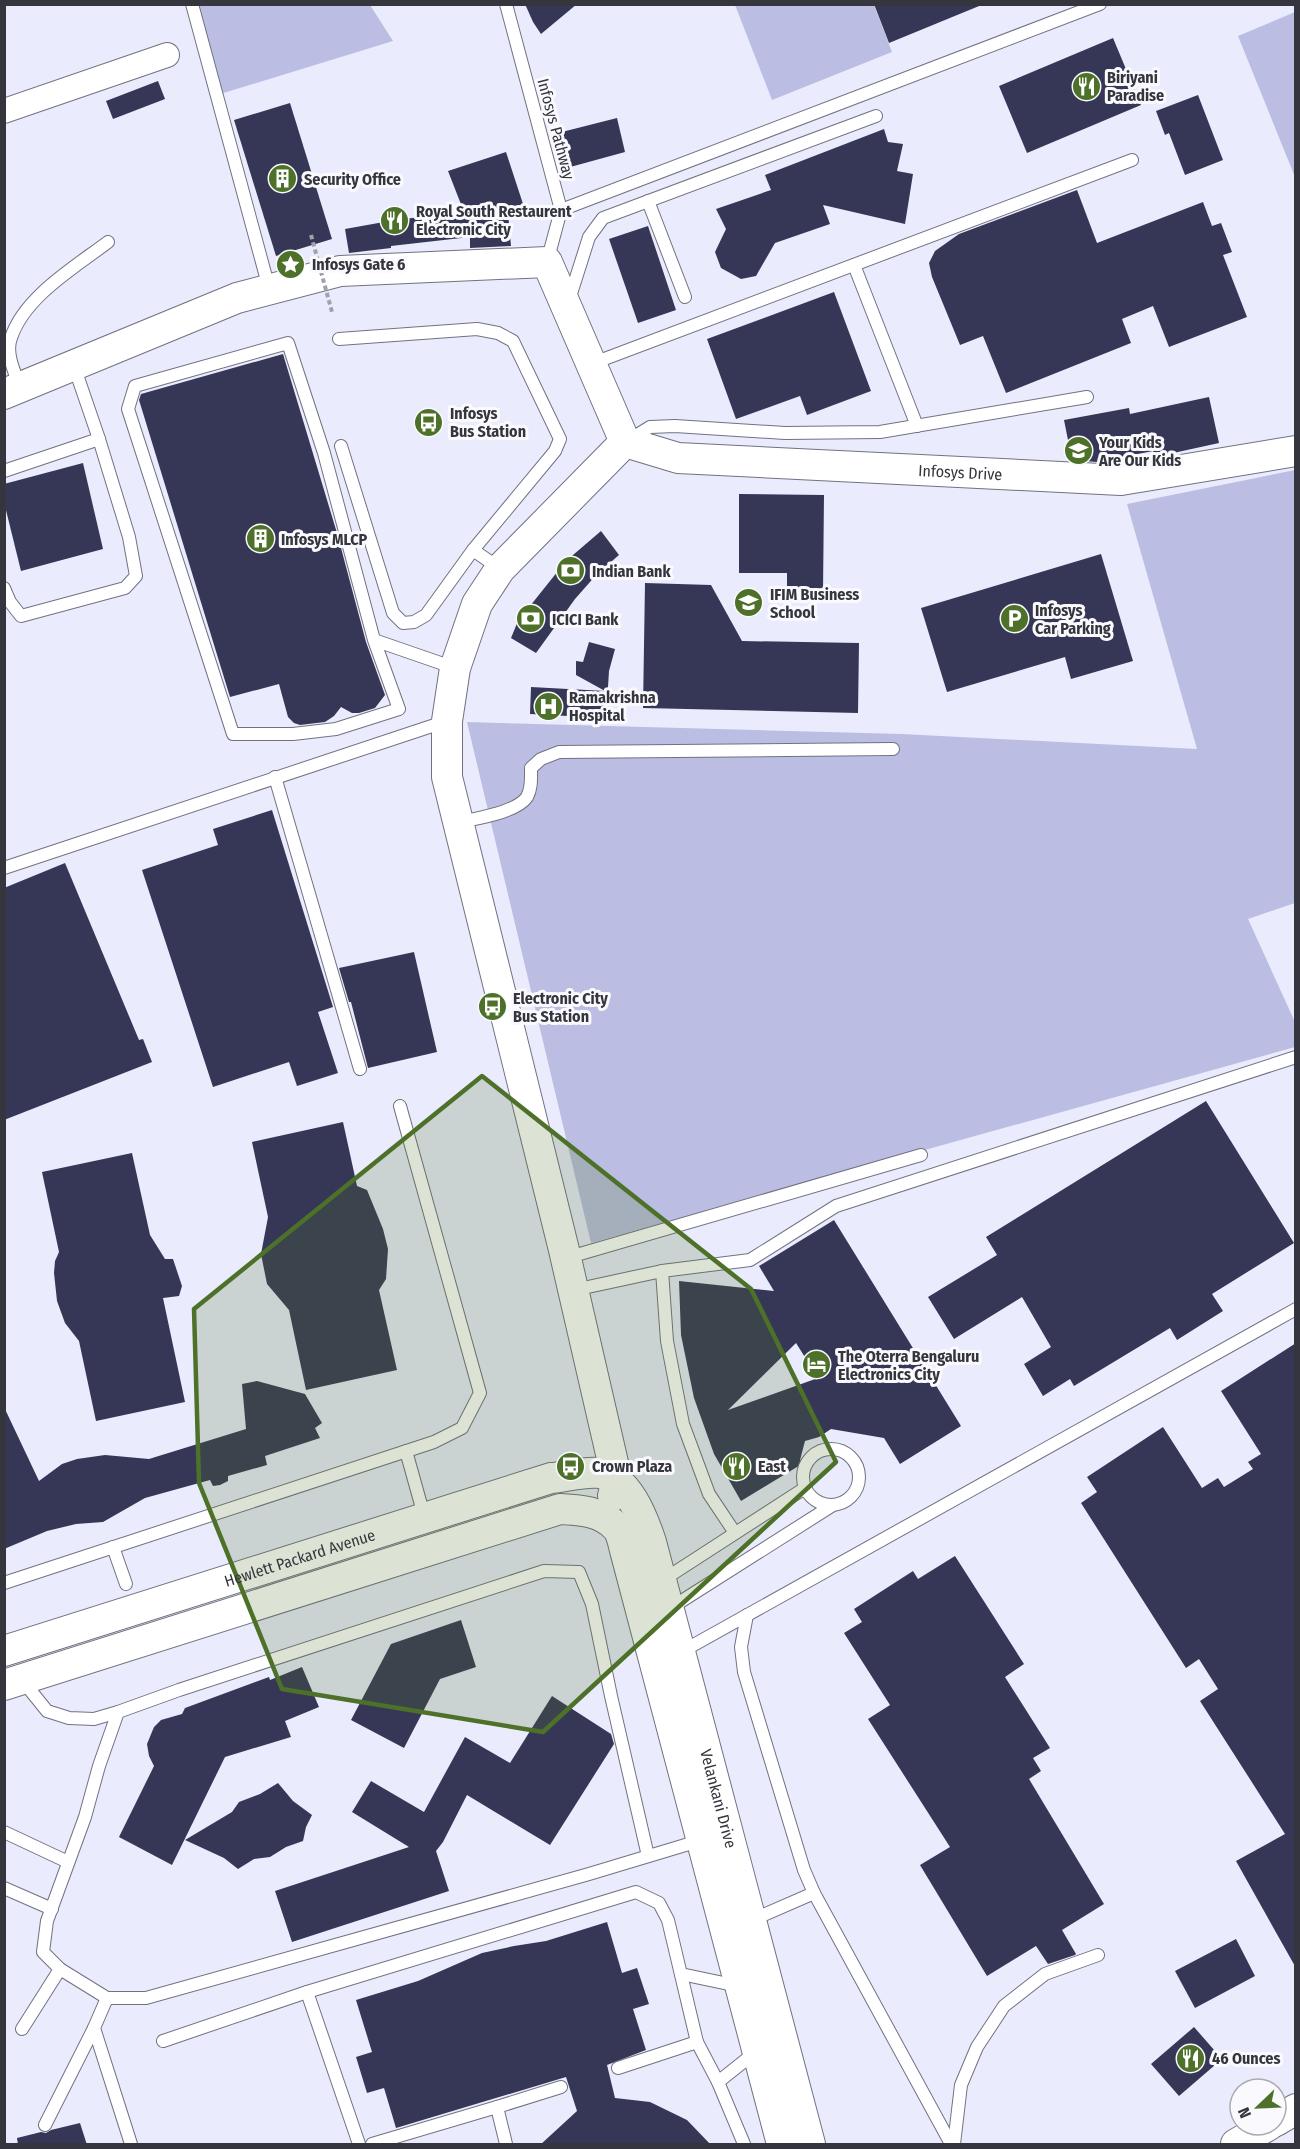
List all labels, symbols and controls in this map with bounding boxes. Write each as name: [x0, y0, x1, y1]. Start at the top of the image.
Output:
place label: Biriyani Paradise: [1107, 68, 1164, 105]
restaurant icon: Biriyani Paradise: [1070, 70, 1102, 102]
street label: Infosys Pathway: [533, 76, 579, 183]
building icon: Security Office: [267, 163, 299, 195]
place label: Security Office: [304, 170, 401, 189]
place label: Royal South Restaurent Electronic City: [416, 202, 572, 239]
restaurant icon: Royal South Restaurent Electronic City: [379, 204, 411, 236]
place icon: Infosys Gate 6: [275, 248, 307, 280]
place label: Infosys Gate 6: [312, 255, 405, 274]
place label: Infosys Bus Station: [450, 404, 526, 441]
bus stop icon: Infosys Bus Station: [413, 406, 445, 438]
place label: Your Kids Are Our Kids: [1098, 433, 1181, 470]
school or university icon: Your Kids Are Our Kids: [1062, 435, 1094, 467]
street label: Infosys Drive: [918, 460, 1003, 484]
building icon: Infosys MLCP: [244, 523, 276, 555]
place label: Infosys MLCP: [281, 530, 368, 549]
bank icon: Indian Bank: [555, 555, 587, 587]
place label: Indian Bank: [592, 562, 671, 581]
place label: IFIM Business School: [770, 585, 859, 622]
school or university icon: IFIM Business School: [733, 587, 765, 619]
place label: Infosys Car Parking: [1035, 601, 1111, 638]
bank icon: ICICI Bank: [515, 603, 547, 635]
parking icon: Infosys Car Parking: [998, 603, 1030, 635]
place label: ICICI Bank: [552, 610, 619, 629]
place label: Ramakrishna Hospital: [569, 688, 656, 725]
hospital icon: Ramakrishna Hospital: [532, 690, 564, 722]
place label: Electronic City Bus Station: [513, 989, 608, 1026]
bus stop icon: Electronic City Bus Station: [476, 991, 508, 1023]
place label: The Oterra Bengaluru Electronics City: [838, 1347, 979, 1384]
hotel icon: The Oterra Bengaluru Electronics City: [801, 1349, 833, 1381]
bus stop icon: Crown Plaza: [555, 1450, 587, 1482]
restaurant icon: East: [721, 1450, 753, 1482]
place label: Crown Plaza: [592, 1457, 672, 1476]
place label: East: [758, 1457, 786, 1476]
street label: Hewlett Packard Avenue: [222, 1525, 378, 1590]
street label: Velankani Drive: [697, 1747, 741, 1850]
restaurant icon: 46 Ounces: [1175, 2042, 1207, 2074]
place label: 46 Ounces: [1212, 2049, 1280, 2068]
north arrow: [1228, 2077, 1288, 2137]
text: N: [1234, 2105, 1255, 2121]

